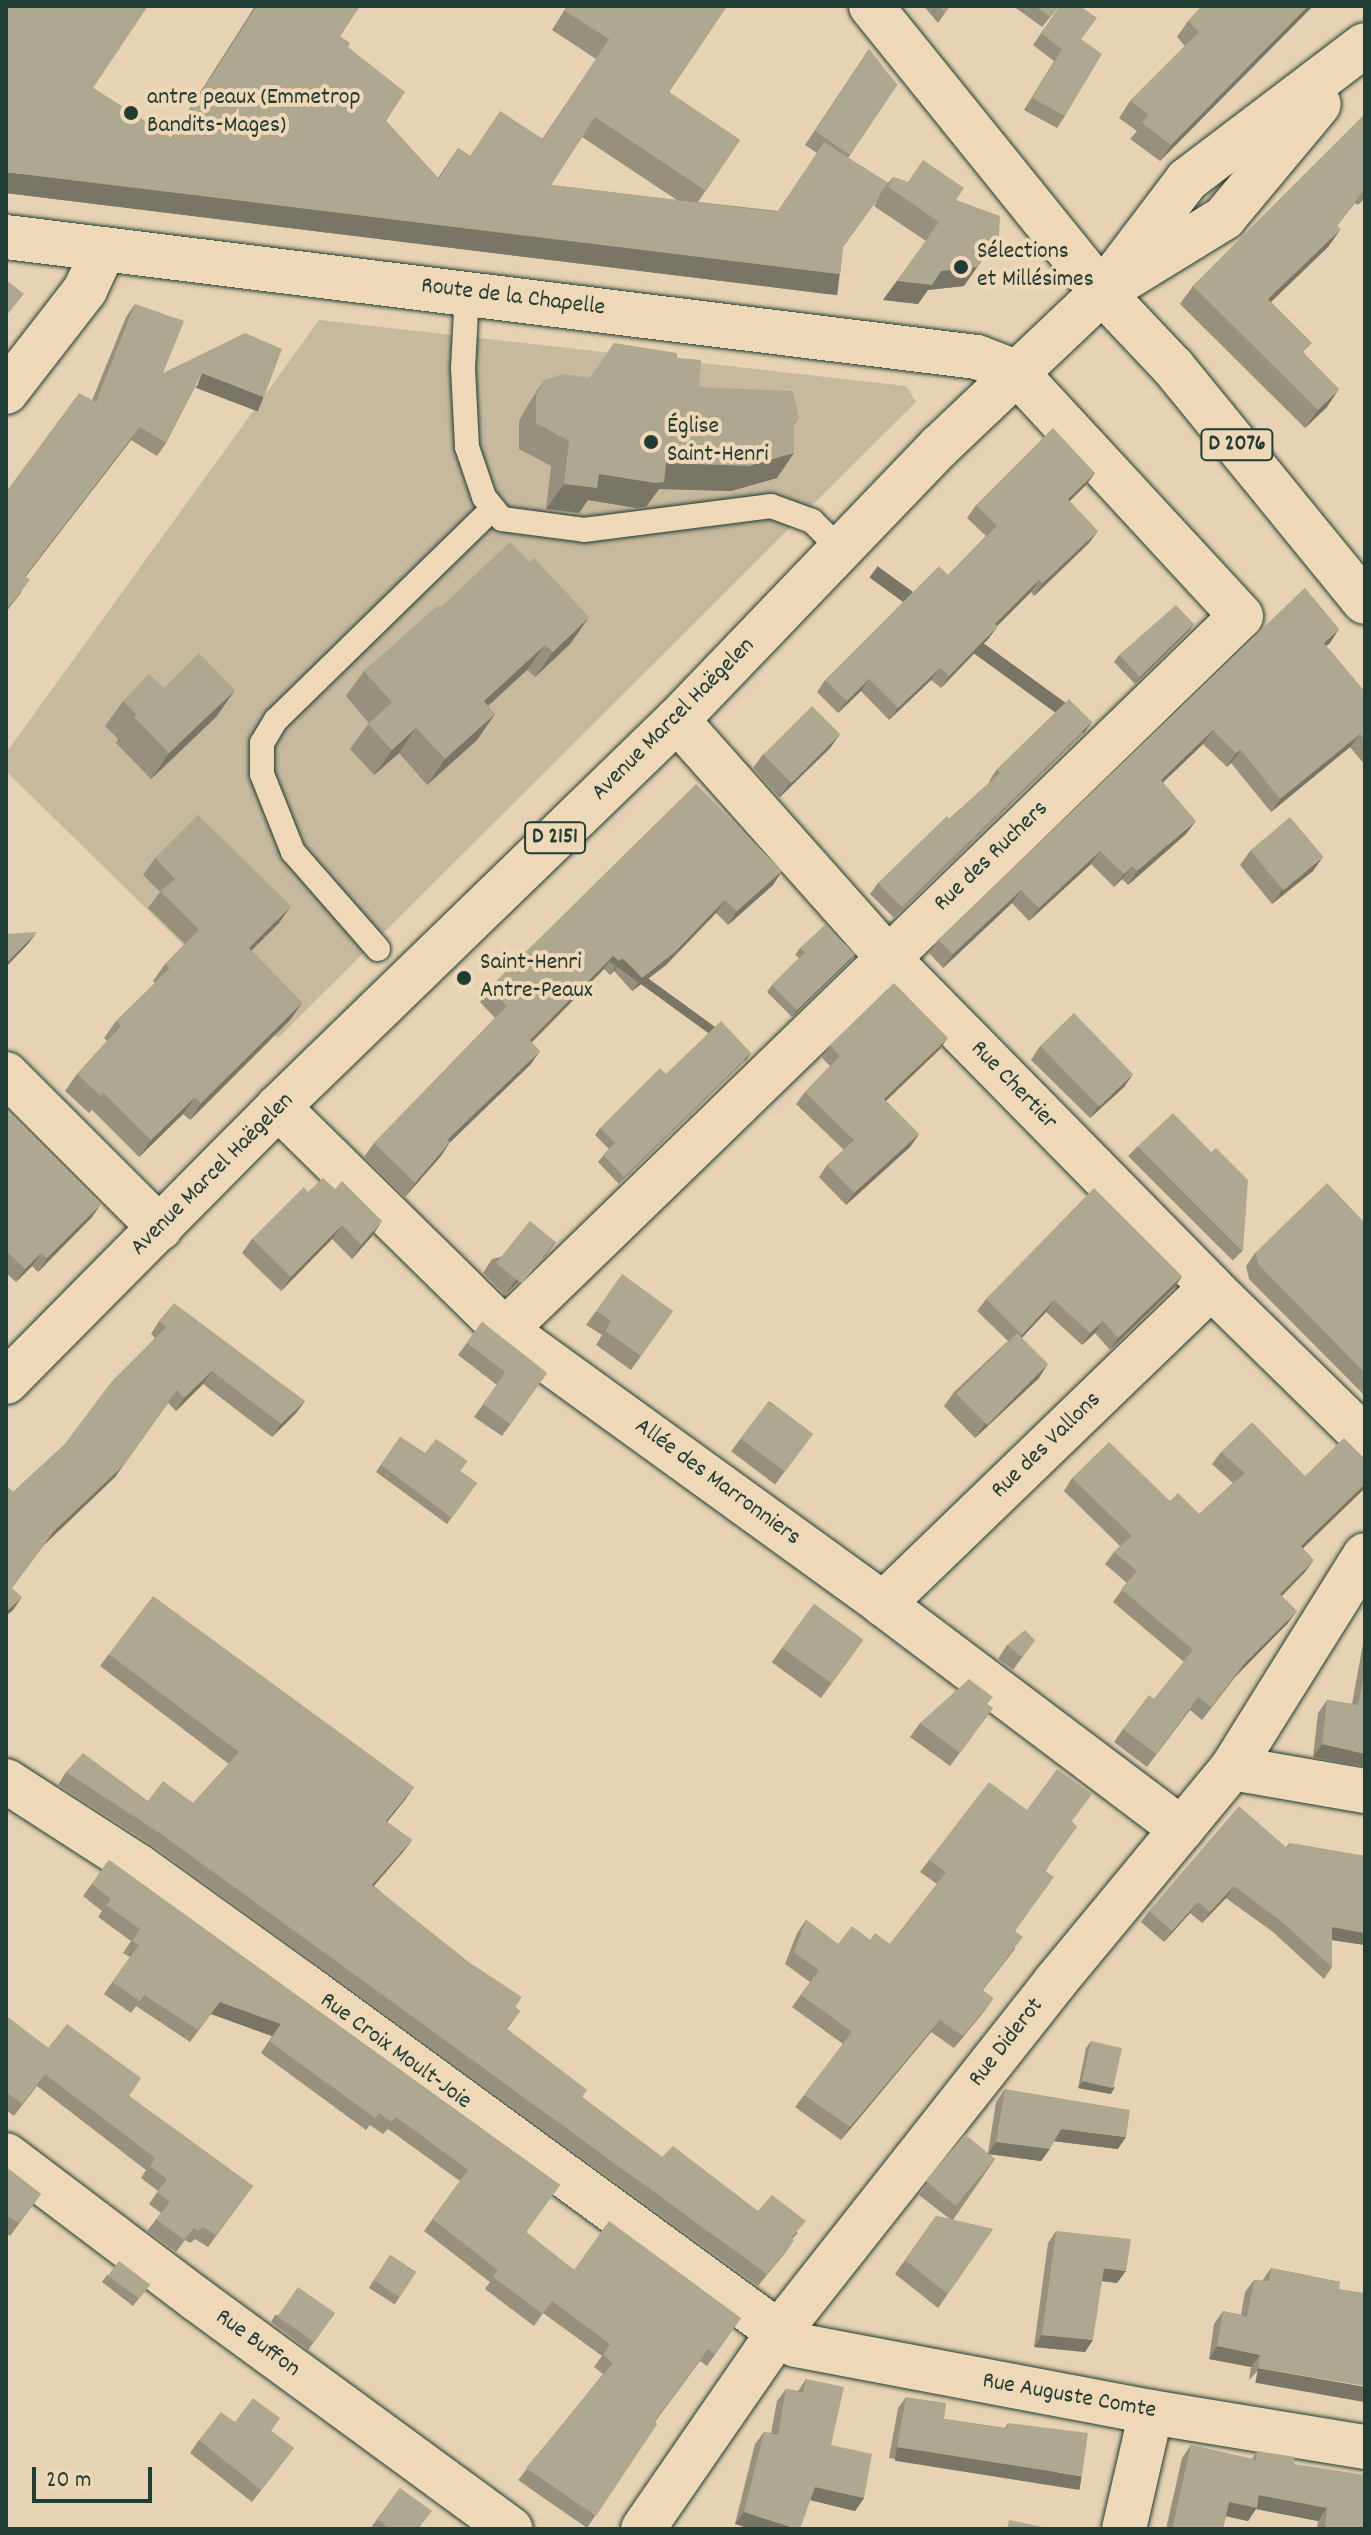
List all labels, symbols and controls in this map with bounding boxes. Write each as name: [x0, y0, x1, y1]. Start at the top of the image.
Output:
place label: antre peaux (Emmetrop Bandits-Mages): [147, 85, 361, 141]
marker: antre peaux (Emmetrop Bandits-Mages): [122, 104, 140, 122]
place label: Sélections et Millésimes: [977, 239, 1094, 295]
marker: Sélections et Millésimes: [952, 258, 970, 276]
street label: Route de la Chapelle: [419, 272, 607, 324]
place label: Église Saint-Henri: [667, 414, 769, 470]
road number: D 2076: [1199, 427, 1275, 463]
marker: Église Saint-Henri: [642, 433, 660, 451]
street label: Avenue Marcel Haëgelen: [586, 632, 762, 808]
street label: Rue des Ruchers: [929, 795, 1055, 919]
road number: D 2151: [523, 820, 587, 856]
place label: Saint-Henri Antre-Peaux: [480, 950, 593, 1006]
marker: Saint-Henri Antre-Peaux: [455, 969, 473, 987]
street label: Rue Chertier: [963, 1035, 1063, 1137]
street label: Avenue Marcel Haëgelen: [125, 1087, 301, 1263]
street label: Rue des Vallons: [986, 1386, 1108, 1506]
street label: Allée des Marronniers: [628, 1413, 806, 1553]
street label: Rue Croix Moult-Joie: [314, 1987, 476, 2117]
street label: Rue Diderot: [963, 1993, 1051, 2093]
street label: Rue Buffon: [209, 2304, 305, 2384]
street label: Rue Auguste Comte: [980, 2368, 1158, 2426]
scale bar: [36, 2451, 156, 2501]
text: 20 m: [46, 2464, 92, 2498]

